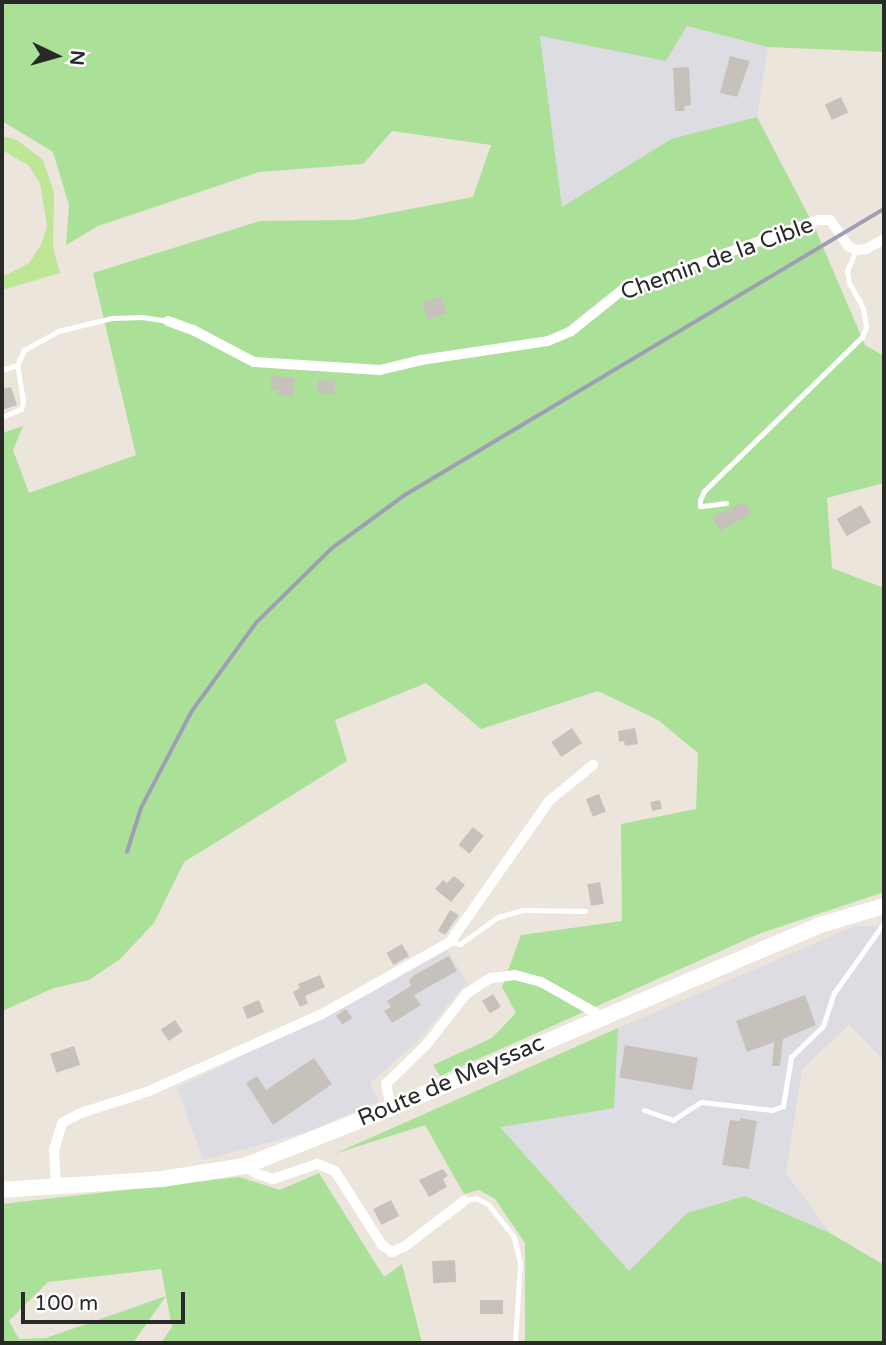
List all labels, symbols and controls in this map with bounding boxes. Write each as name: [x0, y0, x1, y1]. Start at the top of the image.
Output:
north arrow: [21, 21, 91, 91]
text: N: [65, 49, 89, 66]
street label: Chemin de la Cible: [617, 211, 817, 307]
street label: Route de Meyssac: [354, 1029, 548, 1133]
scale bar: [24, 1278, 189, 1322]
text: 100 m: [34, 1291, 98, 1316]

